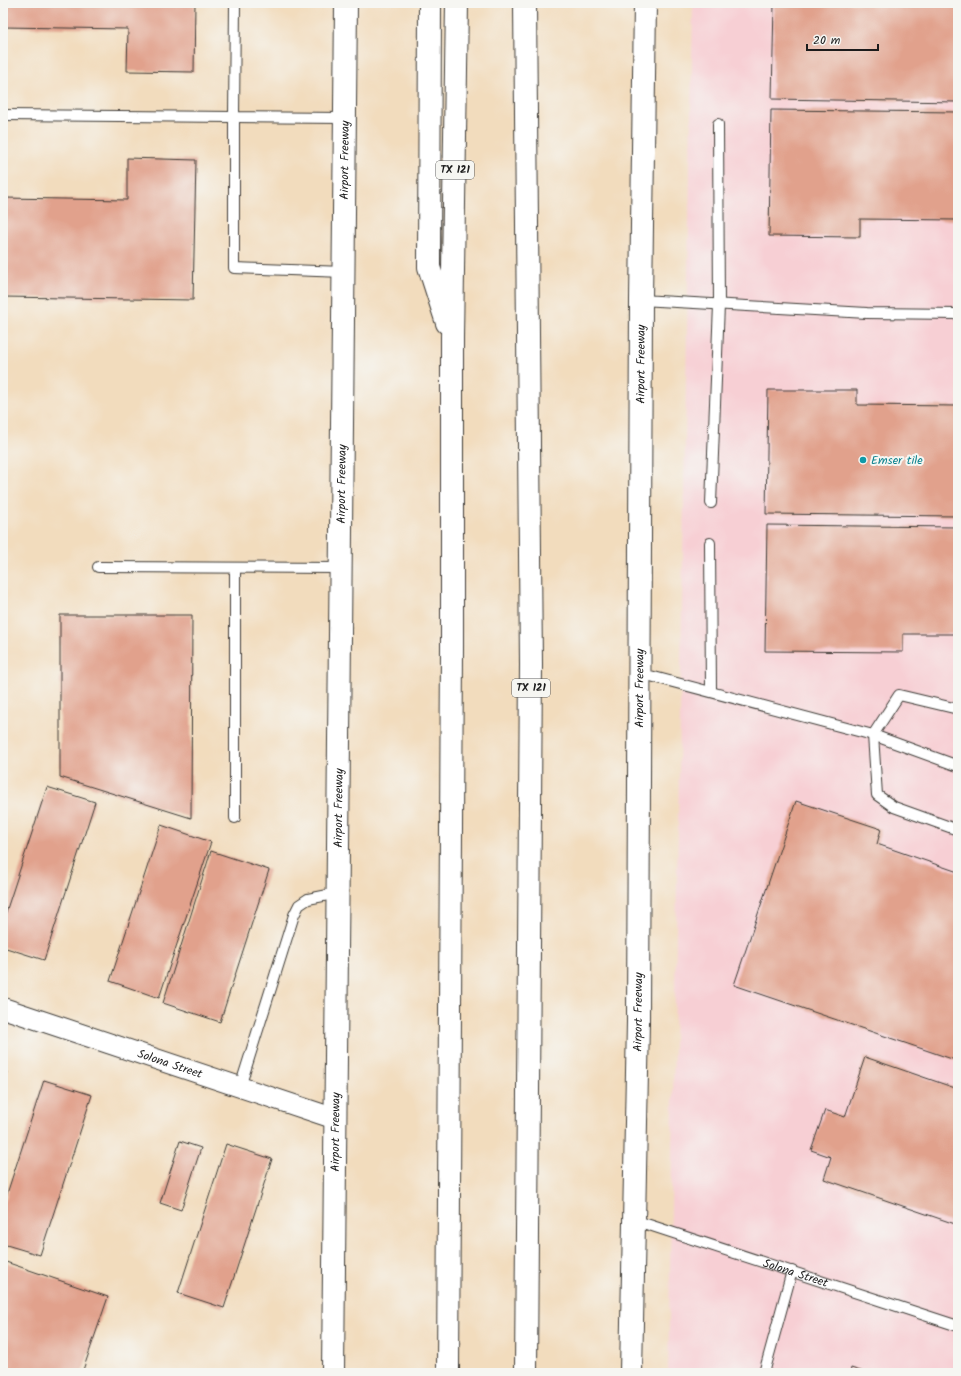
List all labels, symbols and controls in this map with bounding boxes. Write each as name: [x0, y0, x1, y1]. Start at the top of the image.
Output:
scale bar: [807, 26, 878, 52]
text: 20 m: [813, 31, 841, 50]
street label: Airport Freeway: [335, 120, 354, 200]
road number: TX 121: [436, 161, 474, 179]
street label: Airport Freeway: [631, 324, 650, 404]
street label: Airport Freeway: [332, 444, 351, 524]
place label: Emser tile: [871, 451, 923, 470]
marker: Emser tile: [858, 455, 868, 465]
street label: Airport Freeway: [630, 648, 649, 728]
road number: TX 121: [512, 679, 550, 697]
street label: Airport Freeway: [328, 768, 348, 848]
street label: Airport Freeway: [628, 972, 648, 1052]
street label: Solona Street: [135, 1044, 205, 1083]
street label: Airport Freeway: [325, 1092, 345, 1172]
street label: Solona Street: [761, 1253, 831, 1292]

